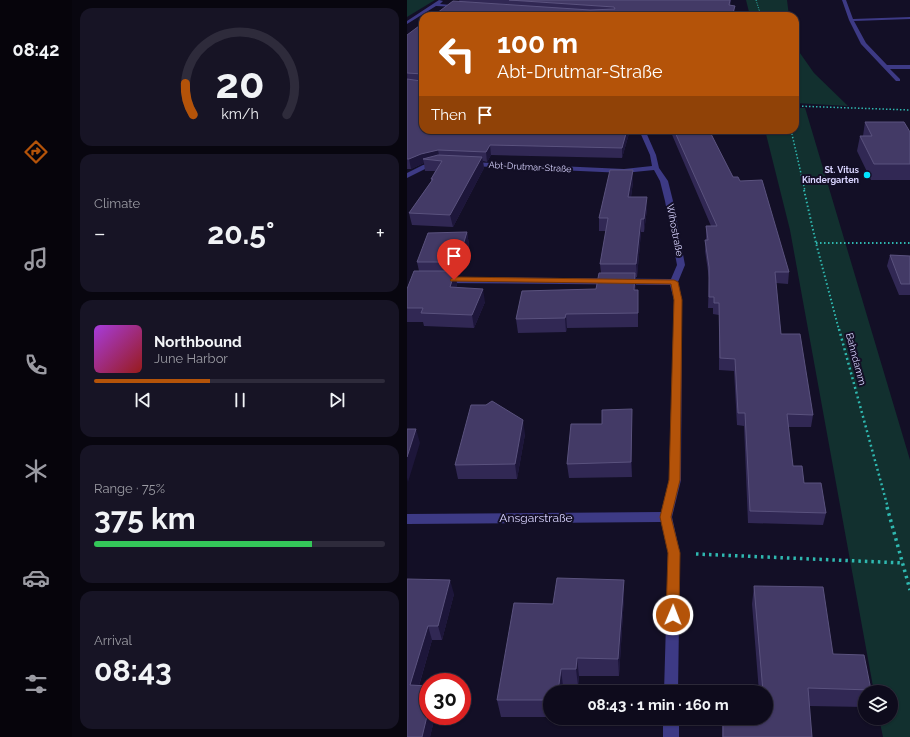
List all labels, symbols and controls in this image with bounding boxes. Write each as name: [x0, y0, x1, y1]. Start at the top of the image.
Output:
text: 100 m: [497, 27, 578, 60]
icon: left: [431, 28, 483, 80]
text: 08:42: [13, 39, 59, 60]
text: 20: [215, 59, 264, 108]
text: Abt-Drutmar-Straße: [497, 61, 663, 82]
icon: arrive: [474, 104, 496, 126]
text: km/h: [221, 105, 258, 121]
text: Then: [431, 106, 466, 124]
icon: directions: [22, 138, 50, 166]
street label: Abt-Drutmar-Straße: [488, 160, 572, 174]
place label: St. Vitus Kindergarten: [802, 165, 860, 185]
marker: St. Vitus Kindergarten: [862, 170, 872, 180]
text: Climate: [94, 196, 140, 211]
street label: Wihostraße: [665, 203, 685, 257]
text: 20.5°: [207, 216, 274, 251]
text: −: [94, 220, 106, 246]
text: +: [376, 220, 385, 246]
pin: [437, 239, 471, 280]
icon: music: [22, 245, 50, 273]
icon: arrive: [443, 245, 465, 267]
street label: Bahndamm: [844, 332, 868, 386]
text: Northbound: [154, 333, 242, 351]
icon: phone: [22, 351, 50, 379]
text: June Harbor: [154, 351, 228, 366]
icon: previous: [132, 389, 154, 411]
icon: pause: [229, 389, 251, 411]
icon: next: [326, 389, 348, 411]
icon: climate: [22, 457, 50, 485]
text: Range · 75%: [94, 481, 165, 496]
text: 375 km: [94, 501, 196, 536]
street label: Ansgarstraße: [499, 511, 573, 525]
icon: car: [22, 564, 50, 592]
position arrow: [652, 594, 694, 636]
text: Arrival: [94, 633, 132, 648]
text: 08:43: [94, 653, 172, 688]
icon: filters: [22, 670, 50, 698]
speed limit sign: 30: [419, 673, 471, 725]
map controls: [858, 685, 898, 725]
button: layers: [858, 685, 898, 725]
text: 08:43 · 1 min · 160 m: [587, 696, 729, 714]

